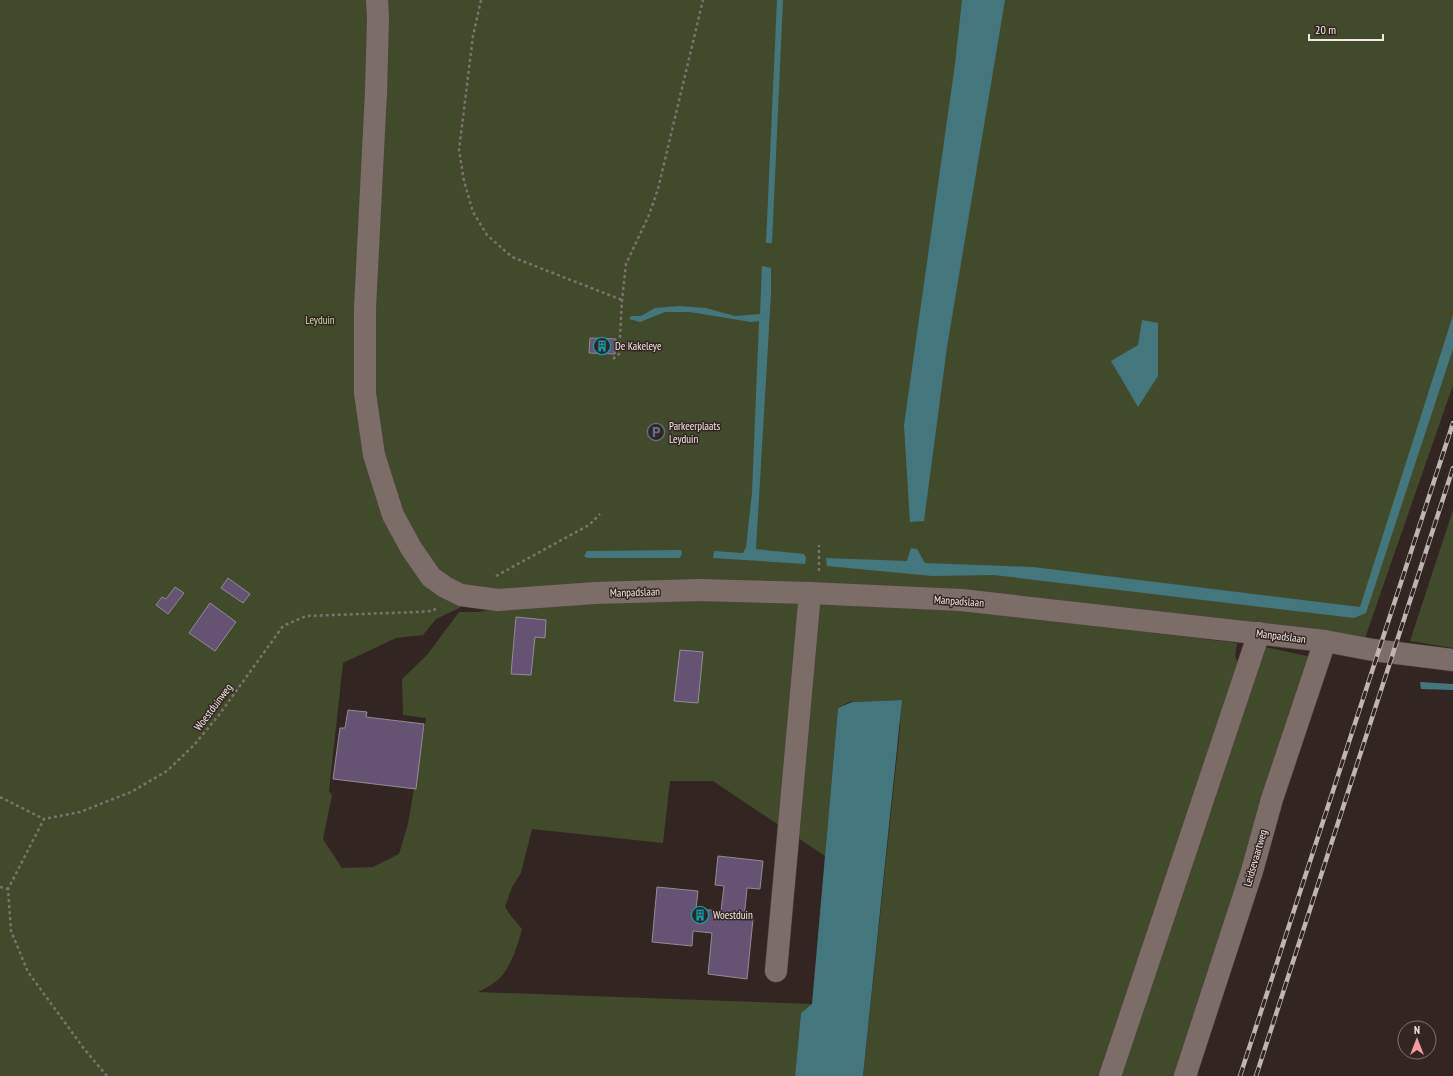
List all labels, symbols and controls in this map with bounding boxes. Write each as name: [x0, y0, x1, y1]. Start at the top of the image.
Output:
scale bar: [1309, 16, 1383, 42]
text: 20 m: [1315, 22, 1336, 37]
park label: Leyduin: [305, 313, 335, 327]
building icon: De Kakeleye: [592, 336, 612, 356]
place label: De Kakeleye: [615, 339, 662, 353]
place label: Parkeerplaats Leyduin: [669, 419, 720, 446]
parking icon: Parkeerplaats Leyduin: [646, 422, 666, 442]
street label: Manpadslaan: [610, 584, 660, 600]
street label: Manpadslaan: [934, 592, 985, 610]
street label: Manpadslaan: [1255, 626, 1307, 646]
street label: Woestduinweg: [191, 680, 235, 733]
street label: Leidsevaartweg: [1240, 828, 1270, 888]
building icon: Woestduin: [690, 905, 710, 925]
place label: Woestduin: [713, 908, 753, 922]
north arrow: [1397, 1020, 1437, 1060]
text: N: [1414, 1023, 1420, 1037]

